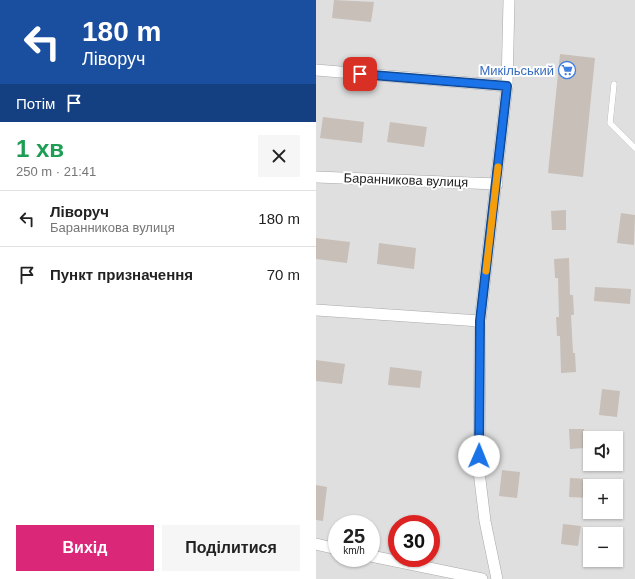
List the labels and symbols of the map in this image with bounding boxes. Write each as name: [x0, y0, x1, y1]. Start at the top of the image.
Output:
pin: [343, 57, 377, 91]
supermarket icon: Микільський: [557, 60, 577, 80]
place label: Микільський: [479, 63, 554, 78]
street label: Баранникова вулиця: [343, 170, 469, 190]
position arrow: [458, 435, 500, 477]
speed limit sign: 30: [388, 515, 440, 567]

